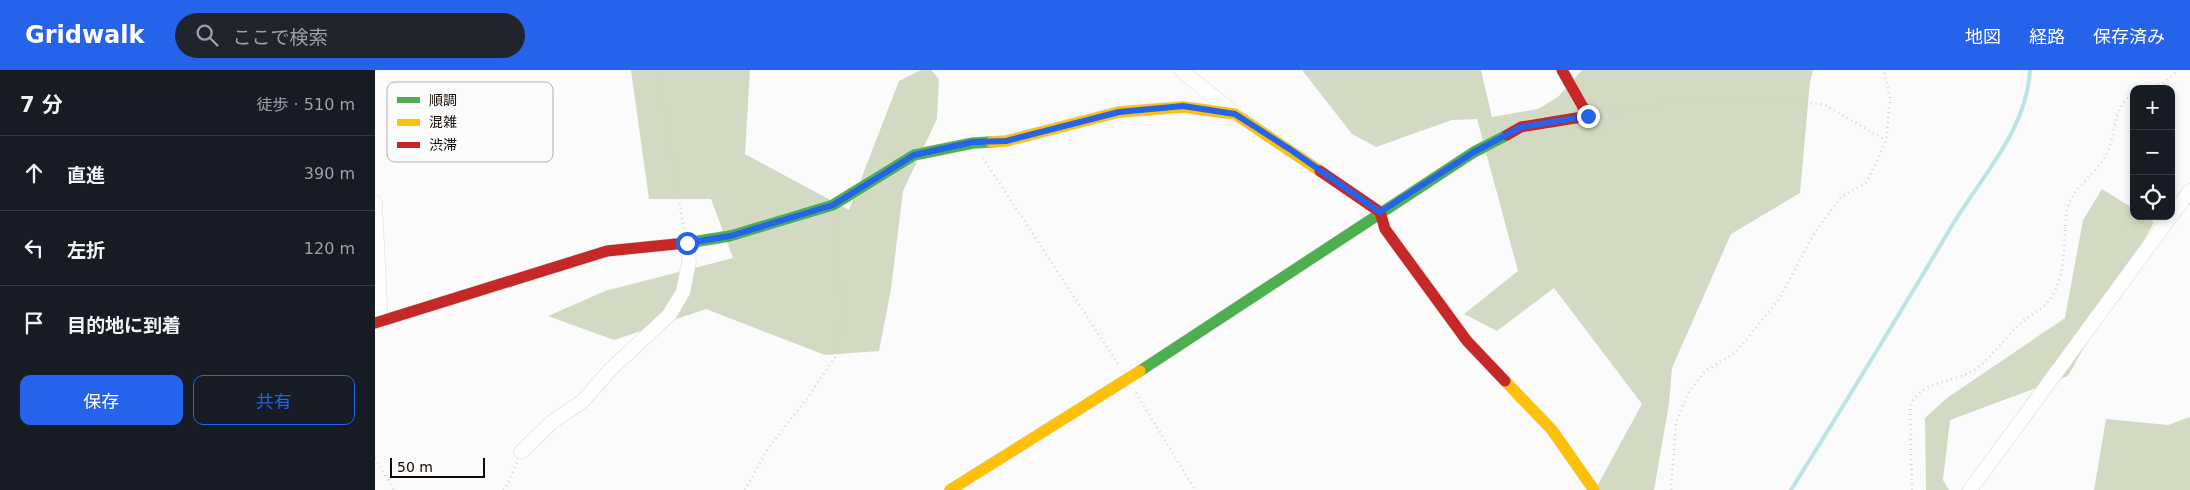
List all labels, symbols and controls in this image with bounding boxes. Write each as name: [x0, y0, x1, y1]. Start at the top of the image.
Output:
search box: [175, 13, 525, 58]
text: Gridwalk: [25, 21, 145, 49]
icon: search: [193, 21, 221, 49]
text: ここで検索: [233, 26, 328, 48]
text: 地図: [1965, 26, 2001, 47]
text: 経路: [2029, 26, 2065, 47]
text: 保存済み: [2093, 26, 2165, 47]
legend: [387, 82, 553, 162]
map controls: [2130, 85, 2175, 220]
button: +: [2130, 85, 2175, 130]
text: 順調: [429, 92, 457, 108]
text: 7 分: [20, 93, 63, 117]
text: 徒歩 · 510 m: [257, 95, 355, 114]
route end: [1577, 105, 1600, 128]
text: 混雑: [429, 114, 457, 130]
button: −: [2130, 130, 2175, 175]
text: 渋滞: [429, 137, 457, 153]
icon: ahead: [20, 159, 48, 187]
text: 直進: [67, 164, 105, 186]
text: 390 m: [304, 164, 355, 183]
button: locate: [2130, 175, 2175, 220]
route start: [676, 232, 699, 255]
icon: left: [20, 234, 48, 262]
text: 左折: [67, 239, 105, 261]
text: 120 m: [304, 239, 355, 258]
icon: arrive: [20, 309, 48, 337]
text: 目的地に到着: [67, 314, 181, 336]
button: 保存: [20, 375, 183, 425]
button: 共有: [193, 375, 355, 425]
scale bar: [390, 455, 485, 478]
text: 50 m: [397, 459, 433, 475]

